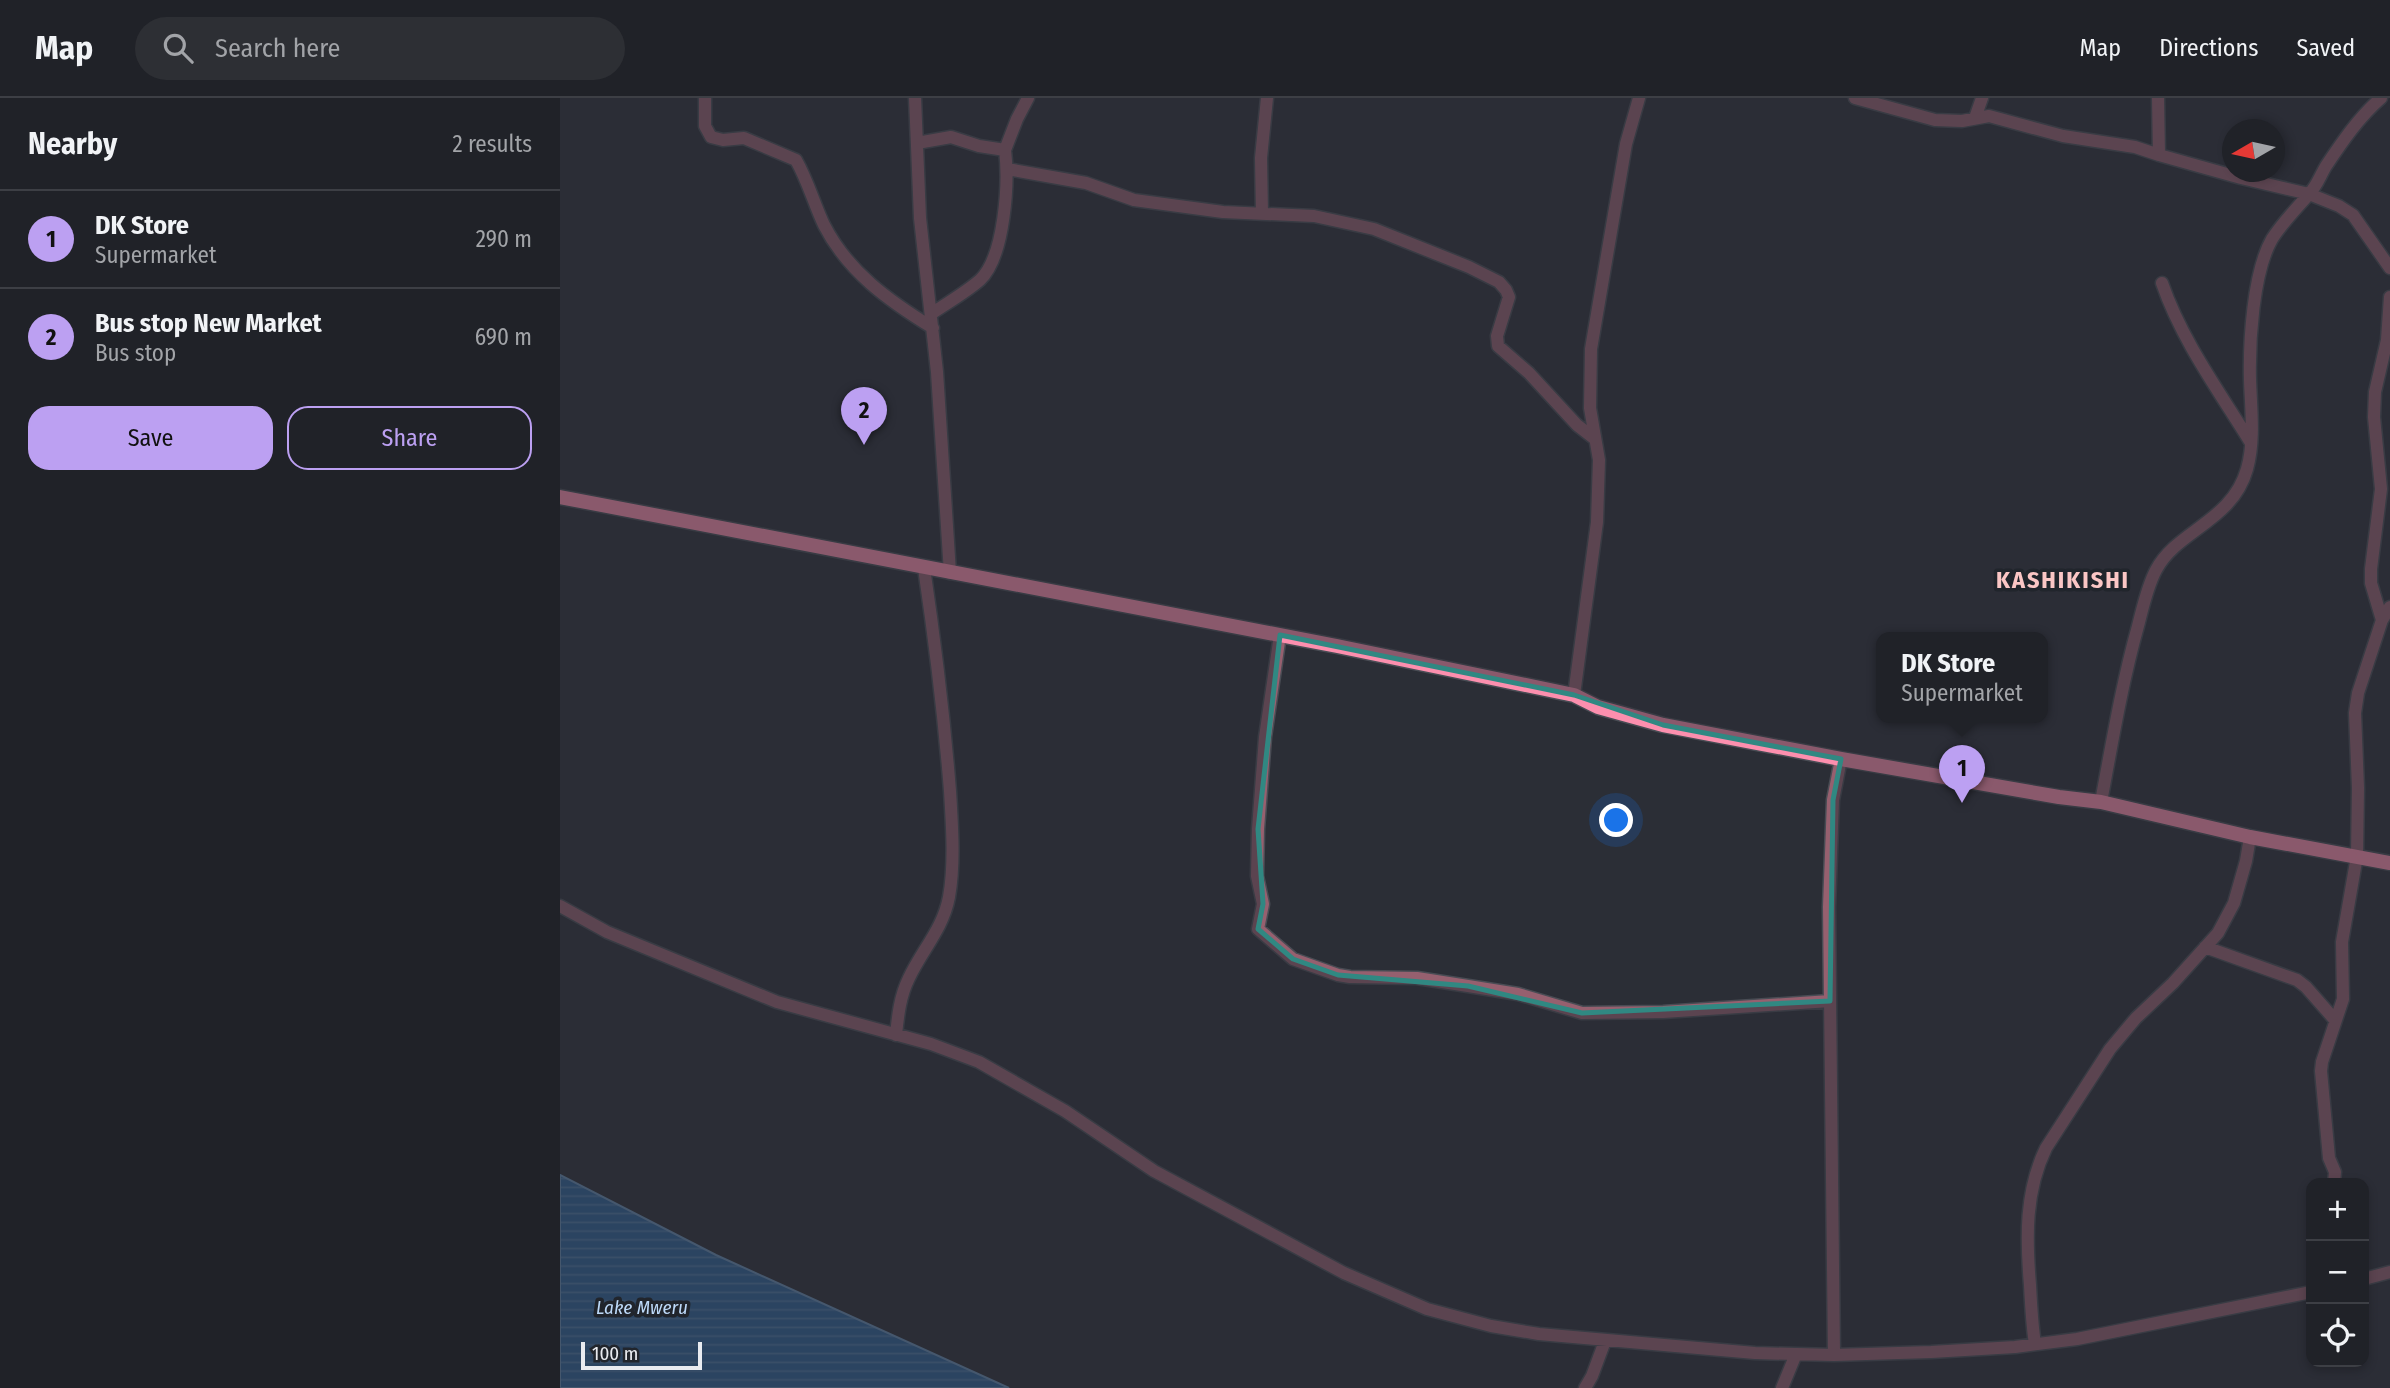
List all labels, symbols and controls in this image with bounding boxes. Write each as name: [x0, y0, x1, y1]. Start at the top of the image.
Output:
search box: [135, 17, 625, 80]
text: Map: [35, 28, 93, 68]
icon: search: [159, 29, 197, 67]
text: Search here: [215, 33, 340, 64]
text: Map: [2080, 34, 2121, 62]
text: Directions: [2159, 34, 2258, 62]
text: Saved: [2296, 34, 2355, 62]
north arrow: [2222, 119, 2285, 182]
text: Nearby: [28, 126, 117, 162]
text: 2 results: [452, 130, 532, 158]
text: DK Store: [95, 210, 189, 241]
text: 1: [46, 225, 56, 253]
text: 290 m: [476, 225, 532, 253]
text: Supermarket: [95, 241, 216, 269]
text: Bus stop New Market: [95, 308, 322, 339]
text: 2: [46, 323, 56, 351]
text: 690 m: [475, 323, 532, 351]
text: Bus stop: [95, 339, 176, 367]
pin: 2: [841, 387, 887, 445]
button: Save: [28, 406, 273, 470]
button: Share: [287, 406, 532, 470]
district label: KASHIKISHI: [1996, 566, 2130, 594]
popup: [1876, 632, 2048, 723]
text: DK Store: [1901, 648, 1995, 679]
text: Supermarket: [1901, 679, 2023, 707]
pin: 1: [1939, 745, 1985, 803]
your location: [1599, 803, 1633, 837]
map controls: [2306, 1178, 2369, 1367]
button: +: [2306, 1178, 2369, 1241]
button: −: [2306, 1241, 2369, 1304]
water label: Lake Mweru: [596, 1296, 688, 1319]
button: locate: [2306, 1304, 2369, 1367]
scale bar: [581, 1339, 702, 1371]
text: 100 m: [592, 1342, 638, 1365]

